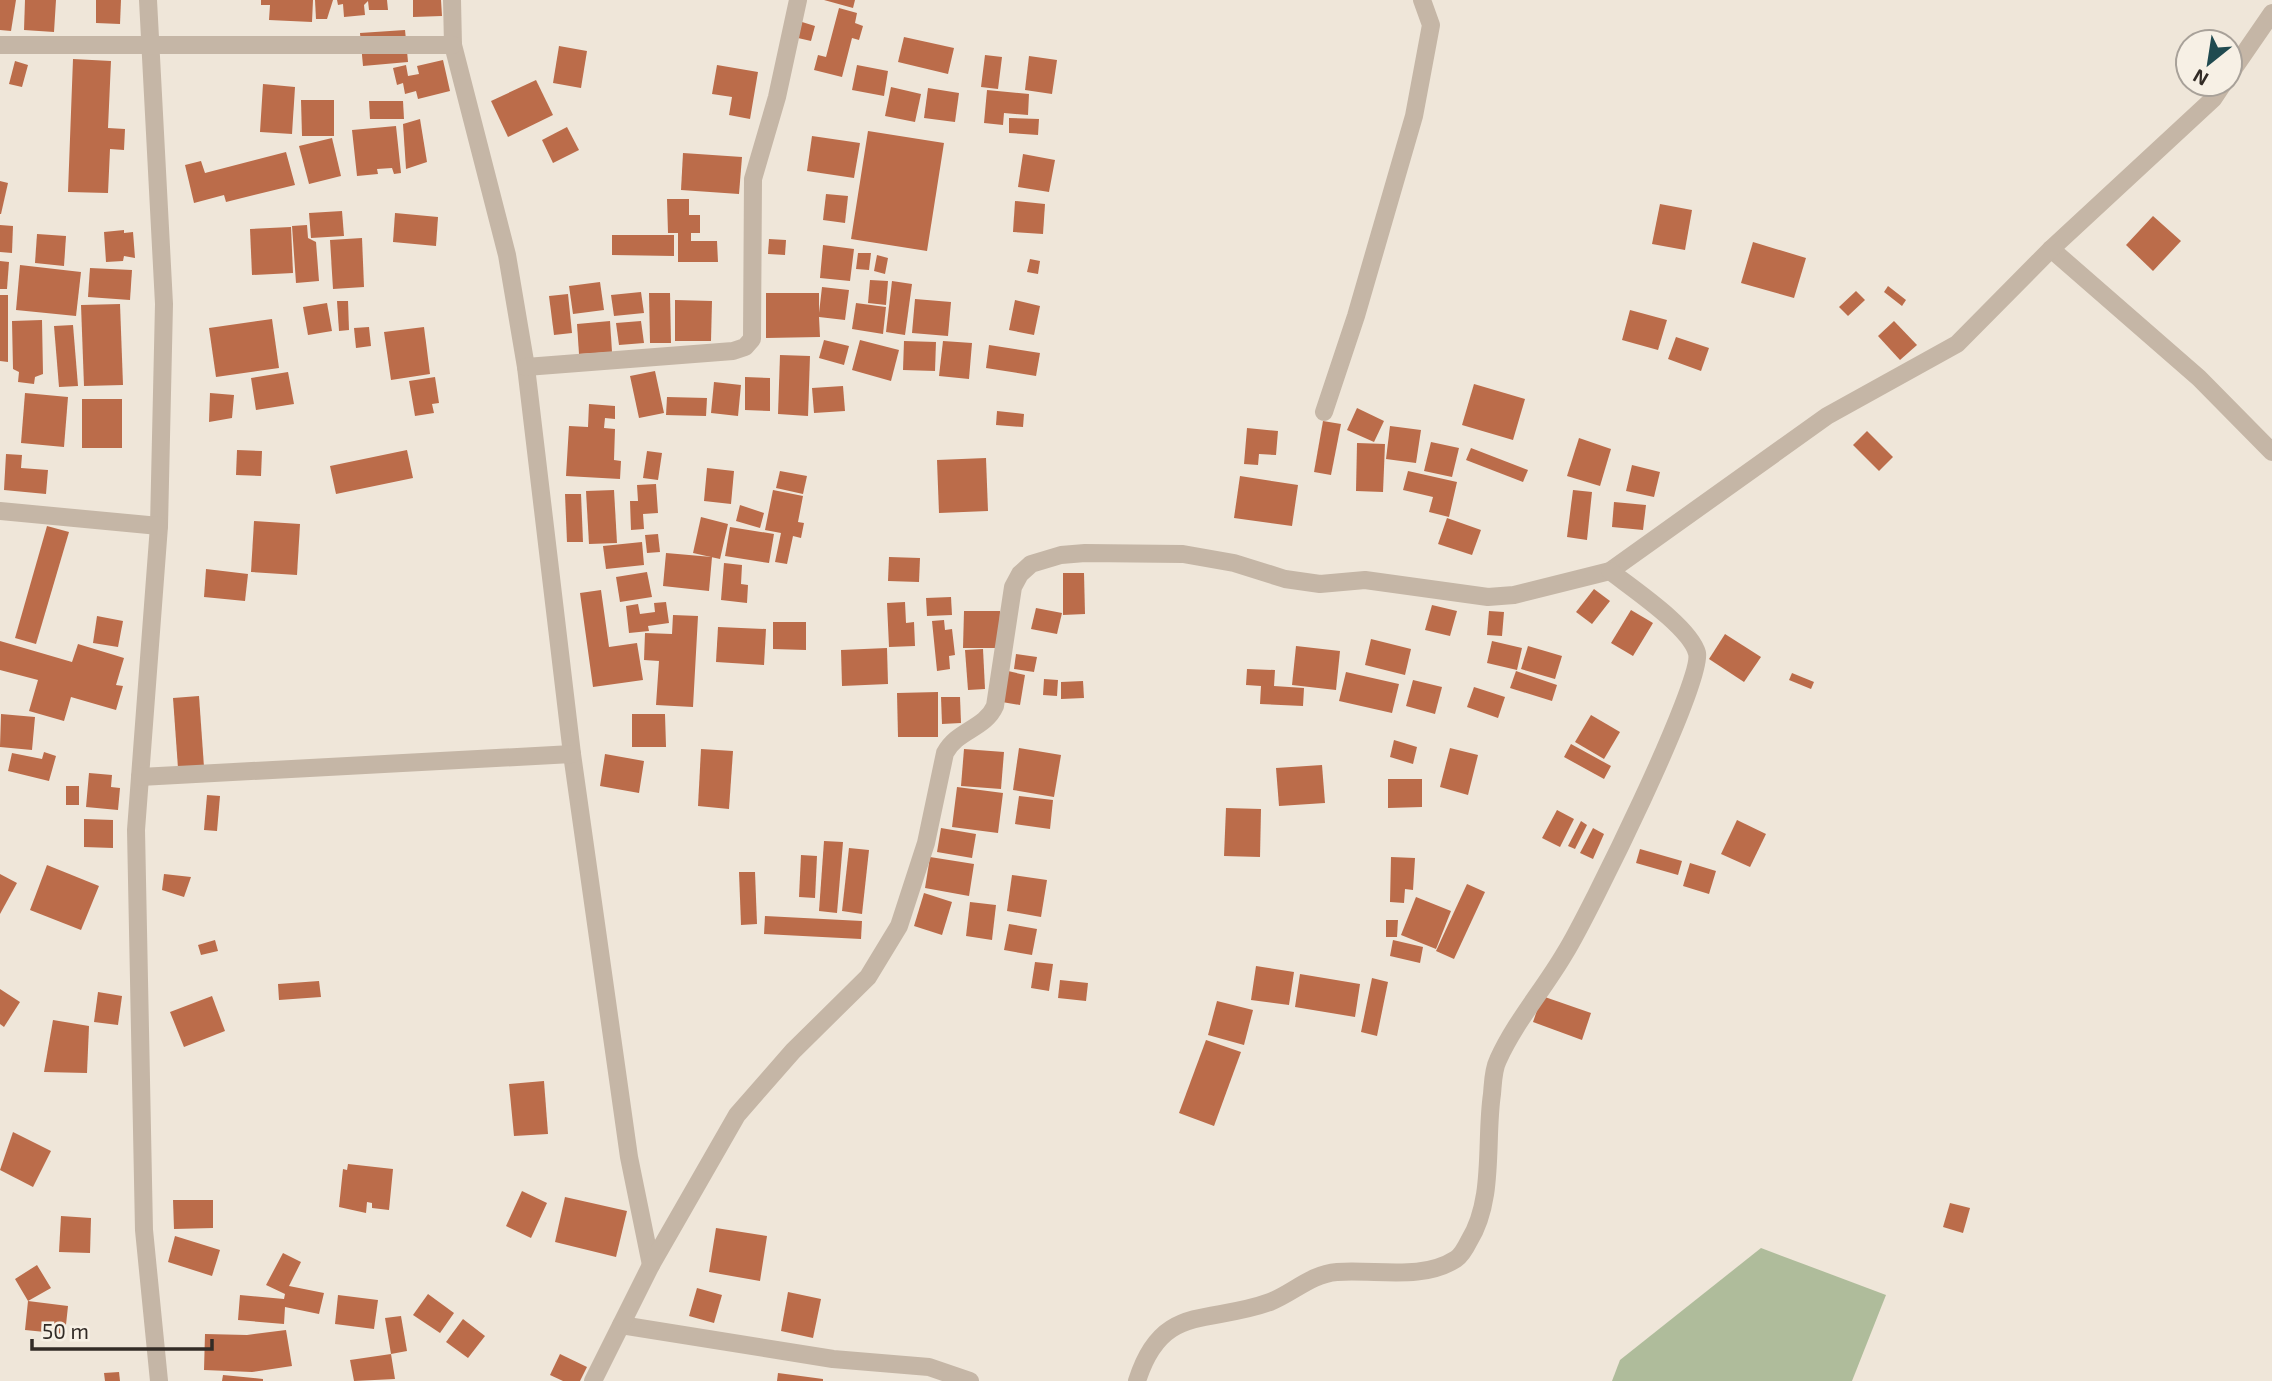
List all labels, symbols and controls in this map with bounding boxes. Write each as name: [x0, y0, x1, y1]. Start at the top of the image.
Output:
north arrow: [2174, 28, 2244, 98]
text: N: [2189, 65, 2212, 92]
scale bar: [32, 1308, 212, 1352]
text: 50 m: [42, 1318, 89, 1343]

